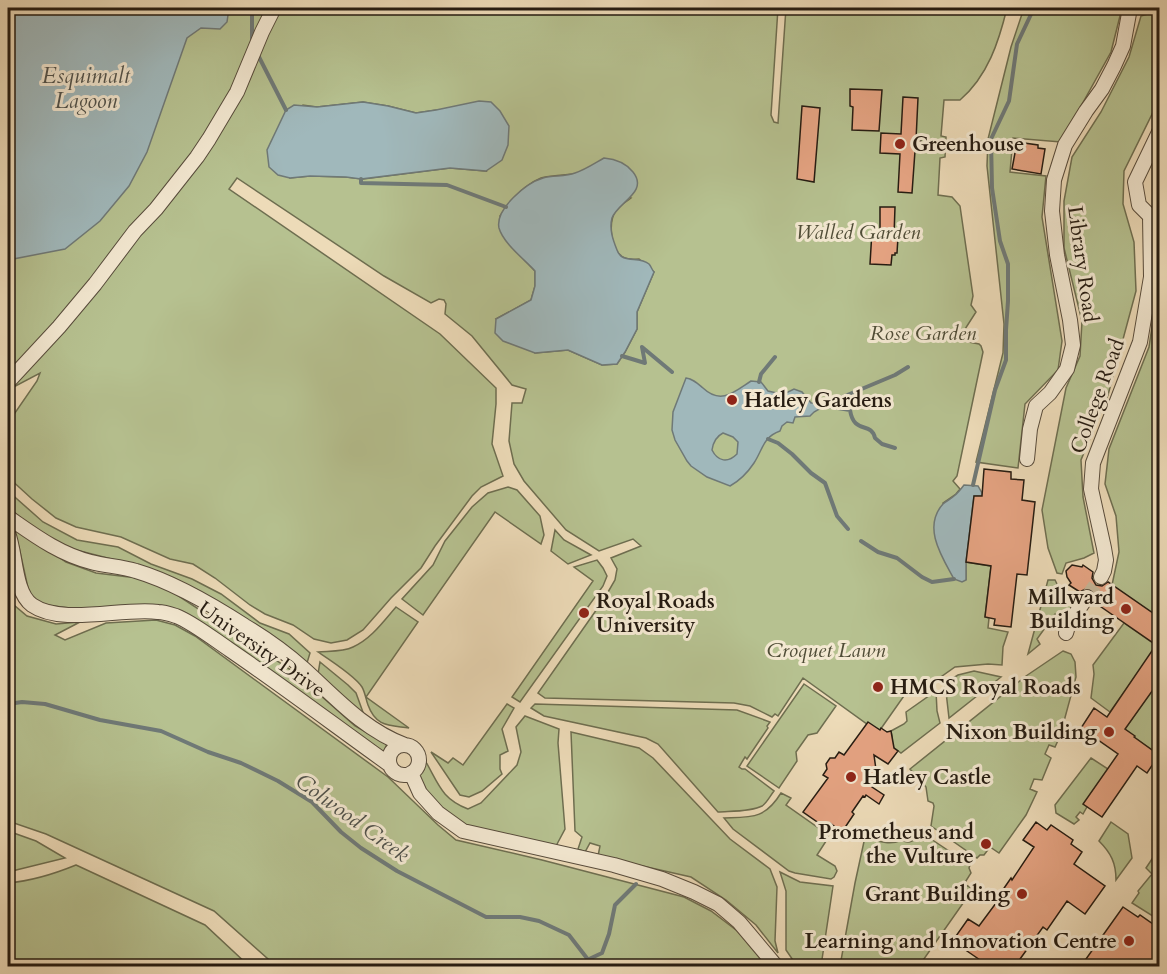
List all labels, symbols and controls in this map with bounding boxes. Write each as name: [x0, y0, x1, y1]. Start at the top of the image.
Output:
water label: Esquimalt Lagoon: [42, 61, 131, 116]
place label: Greenhouse: [912, 130, 1025, 159]
marker: Greenhouse: [893, 137, 907, 151]
street label: Library Road: [1060, 204, 1105, 324]
park label: Walled Garden: [796, 218, 921, 247]
park label: Rose Garden: [870, 319, 977, 348]
street label: College Road: [1063, 334, 1132, 458]
place label: Hatley Gardens: [744, 386, 892, 415]
marker: Hatley Gardens: [725, 393, 739, 407]
place label: Millward Building: [1027, 583, 1114, 636]
place label: Royal Roads University: [596, 587, 715, 640]
street label: University Drive: [192, 595, 331, 704]
marker: Millward Building: [1119, 602, 1133, 616]
marker: Royal Roads University: [577, 606, 591, 620]
park label: Croquet Lawn: [767, 636, 886, 665]
place label: HMCS Royal Roads: [890, 673, 1081, 702]
marker: HMCS Royal Roads: [871, 680, 885, 694]
place label: Nixon Building: [946, 718, 1097, 747]
marker: Nixon Building: [1102, 725, 1116, 739]
place label: Hatley Castle: [863, 763, 991, 792]
water label: Colwood Creek: [289, 766, 416, 869]
marker: Hatley Castle: [844, 770, 858, 784]
place label: Prometheus and the Vulture: [818, 818, 974, 871]
marker: Prometheus and the Vulture: [979, 837, 993, 851]
place label: Grant Building: [865, 880, 1010, 909]
marker: Grant Building: [1015, 887, 1029, 901]
place label: Learning and Innovation Centre: [804, 927, 1117, 956]
marker: Learning and Innovation Centre: [1122, 934, 1136, 948]

